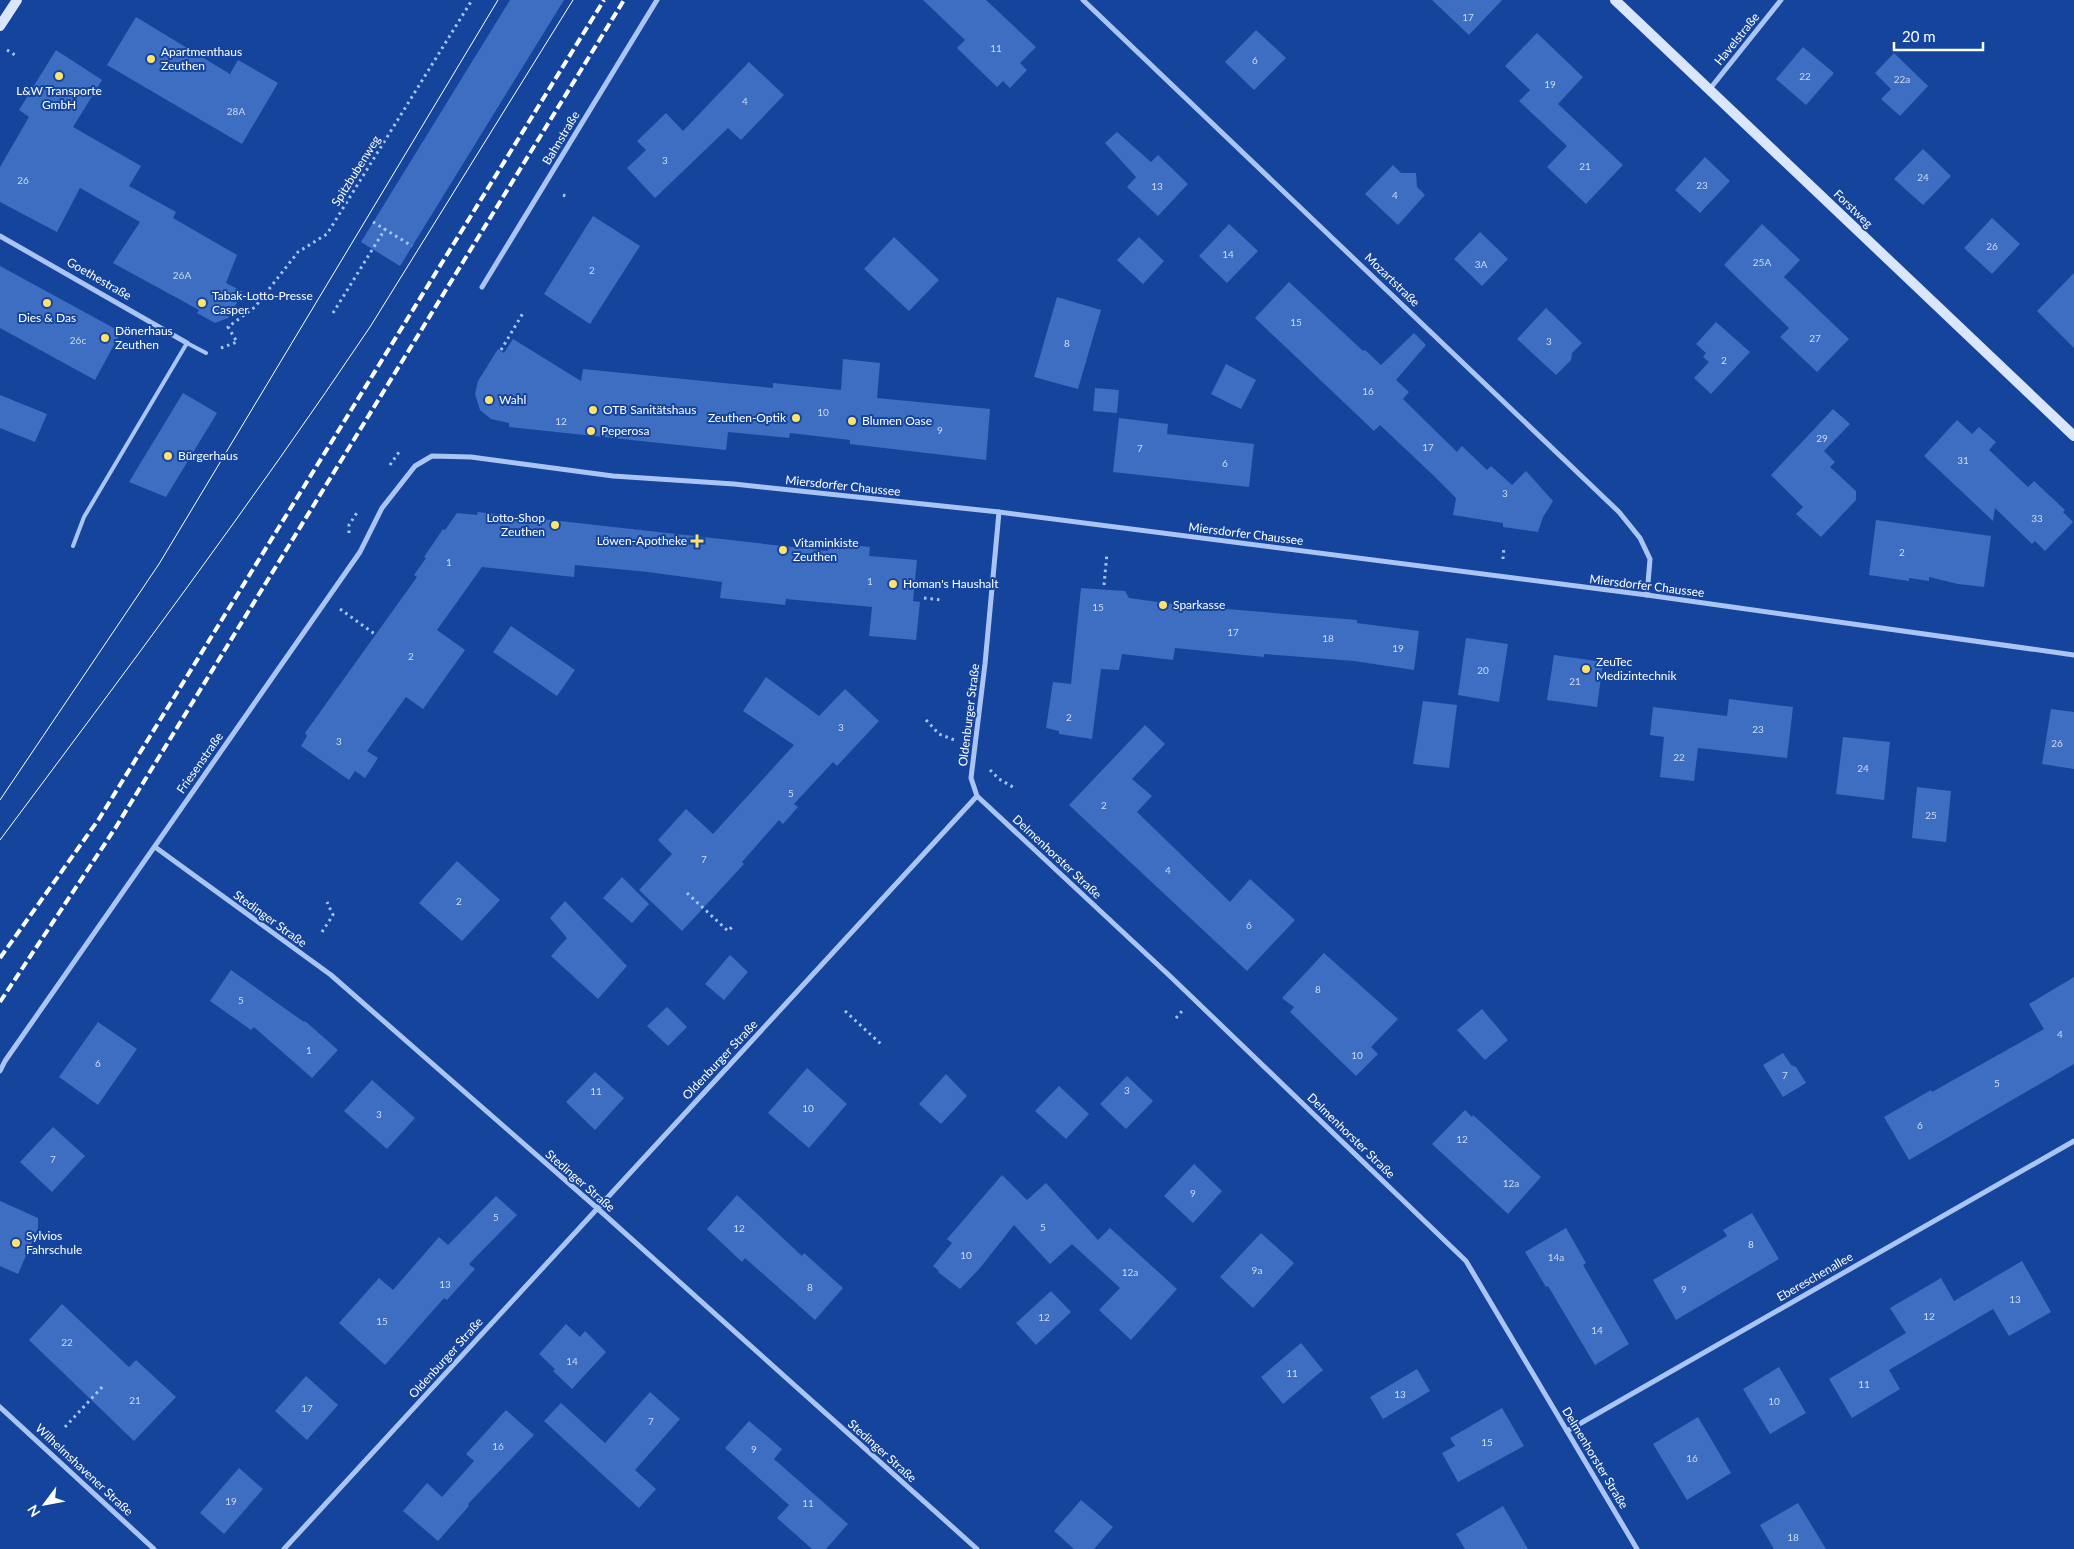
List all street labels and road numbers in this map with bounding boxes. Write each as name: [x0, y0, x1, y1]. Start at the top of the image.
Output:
street label: Havelstraße: [1711, 9, 1762, 68]
street label: Bahnstraße: [539, 108, 582, 167]
street label: Spitzbubenweg: [328, 133, 383, 209]
street label: Forstweg: [1831, 186, 1876, 231]
street label: Mozartstraße: [1362, 250, 1423, 310]
street label: Goethestraße: [64, 254, 134, 303]
street label: Miersdorfer Chaussee: [785, 472, 901, 499]
street label: Miersdorfer Chaussee: [1188, 519, 1304, 548]
street label: Miersdorfer Chaussee: [1589, 571, 1705, 600]
street label: Oldenburger Straße: [955, 663, 982, 767]
street label: Friesenstraße: [173, 729, 226, 796]
street label: Delmenhorster Straße: [1010, 812, 1105, 902]
street label: Stedinger Straße: [231, 887, 310, 950]
street label: Oldenburger Straße: [679, 1017, 760, 1103]
street label: Delmenhorster Straße: [1304, 1090, 1398, 1181]
street label: Stedinger Straße: [543, 1146, 618, 1215]
street label: Ebereschenallee: [1774, 1249, 1855, 1304]
street label: Oldenburger Straße: [405, 1314, 486, 1401]
street label: Delmenhorster Straße: [1559, 1404, 1632, 1511]
street label: Stedinger Straße: [845, 1416, 920, 1485]
street label: Wilhelmshavener Straße: [32, 1420, 136, 1519]

